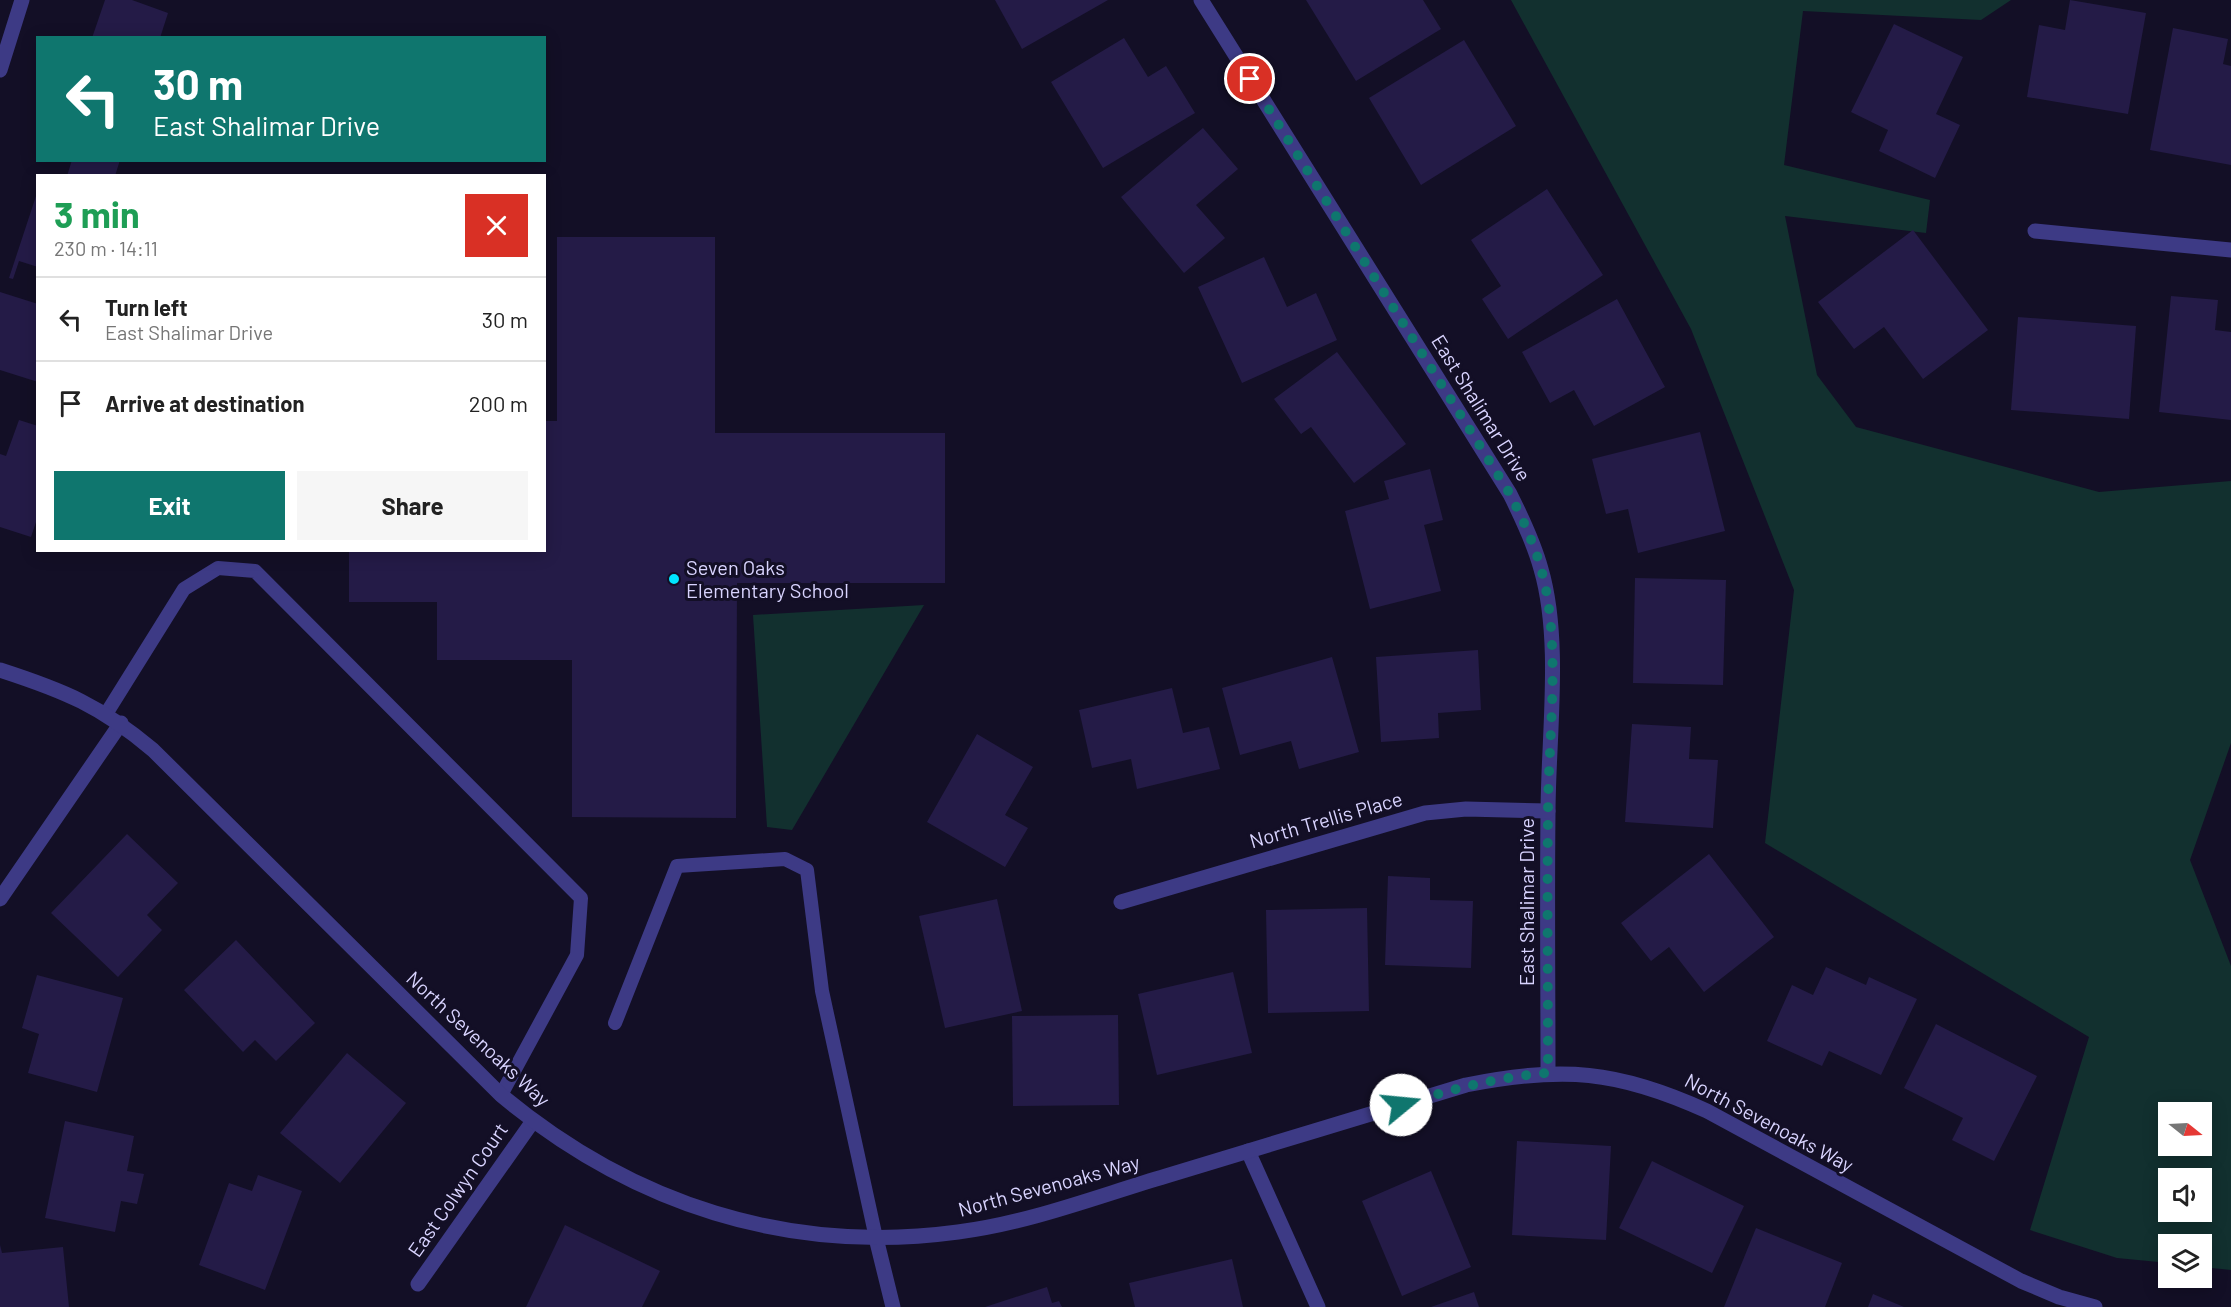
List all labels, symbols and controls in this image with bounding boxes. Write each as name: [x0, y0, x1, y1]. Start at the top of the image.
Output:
pin: [1224, 53, 1275, 104]
text: 30 m: [153, 58, 243, 108]
icon: left: [54, 60, 132, 138]
icon: arrive: [1233, 62, 1266, 95]
text: East Shalimar Drive: [153, 109, 380, 141]
text: 3 min: [54, 192, 140, 235]
button: close: [465, 194, 528, 257]
text: 230 m · 14:11: [54, 236, 158, 260]
text: Turn left: [105, 294, 188, 320]
icon: left: [54, 303, 87, 336]
text: 30 m: [482, 306, 528, 332]
text: East Shalimar Drive: [105, 320, 273, 344]
street label: East Shalimar Drive: [1427, 330, 1537, 485]
icon: arrive: [54, 387, 87, 420]
text: Arrive at destination: [105, 390, 304, 416]
text: 200 m: [469, 390, 528, 416]
button: Exit: [54, 471, 285, 540]
button: Share: [297, 471, 528, 540]
place label: Seven Oaks Elementary School: [686, 555, 849, 602]
marker: Seven Oaks Elementary School: [667, 572, 681, 586]
street label: North Trellis Place: [1247, 786, 1405, 852]
street label: East Shalimar Drive: [1514, 818, 1538, 986]
street label: North Sevenoaks Way: [402, 966, 555, 1111]
street label: North Sevenoaks Way: [1681, 1068, 1858, 1177]
position arrow: [1369, 1073, 1433, 1137]
north arrow: [2158, 1102, 2212, 1156]
map controls: [2158, 1102, 2212, 1288]
street label: East Colwyn Court: [402, 1118, 512, 1261]
street label: North Sevenoaks Way: [955, 1149, 1142, 1221]
button: sound: [2158, 1168, 2212, 1222]
button: layers: [2158, 1234, 2212, 1288]

